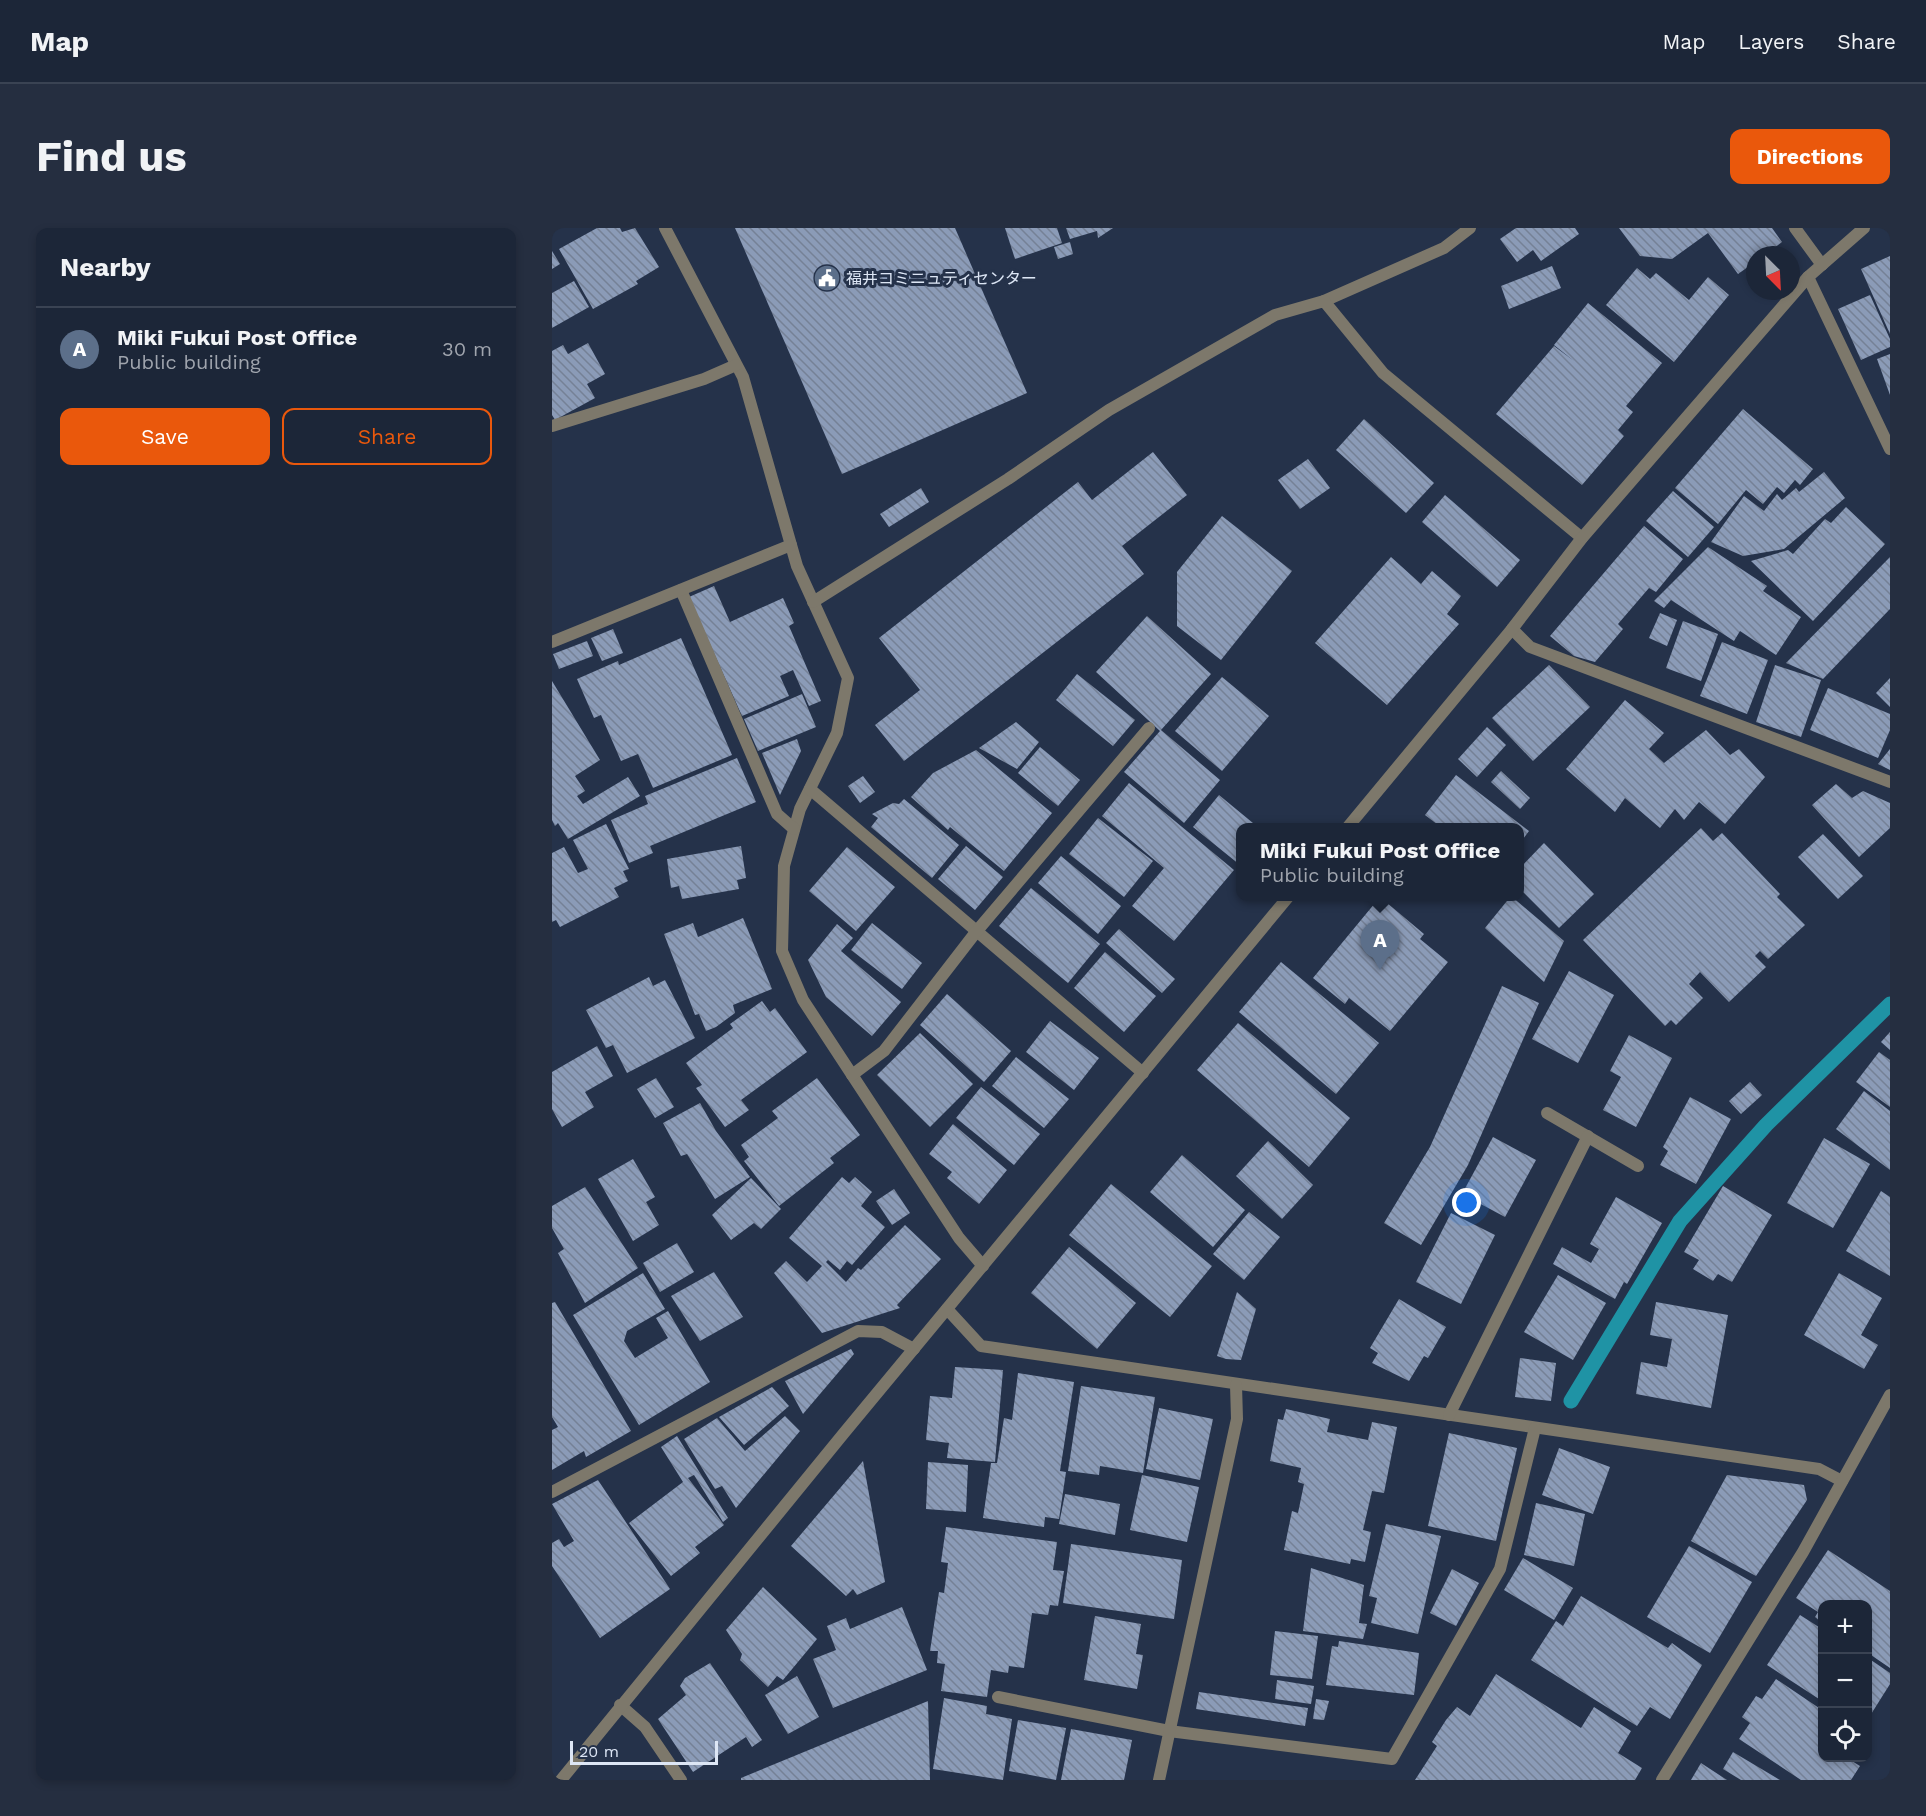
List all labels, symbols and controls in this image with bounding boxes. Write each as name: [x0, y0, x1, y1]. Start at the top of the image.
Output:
text: Map: [30, 25, 89, 58]
text: Map: [1662, 29, 1705, 54]
text: Layers: [1738, 29, 1804, 54]
text: Share: [1837, 29, 1896, 54]
button: Directions: [1730, 129, 1890, 184]
text: Find us: [36, 132, 187, 181]
north arrow: [1746, 246, 1800, 300]
text: Nearby: [60, 252, 151, 282]
public building icon: 福井コミニュティセンター: [812, 263, 842, 293]
place label: 福井コミニュティセンター: [846, 269, 1037, 288]
text: Miki Fukui Post Office: [117, 325, 357, 350]
text: A: [73, 337, 86, 361]
text: 30 m: [442, 337, 492, 361]
text: Public building: [117, 350, 261, 374]
button: Save: [60, 408, 270, 465]
button: Share: [282, 408, 492, 465]
popup: [1236, 823, 1524, 901]
text: Miki Fukui Post Office: [1260, 838, 1500, 863]
text: Public building: [1260, 863, 1404, 887]
pin: A: [1360, 920, 1400, 970]
your location: [1452, 1188, 1481, 1217]
map controls: [1818, 1600, 1872, 1762]
button: +: [1818, 1600, 1872, 1654]
button: −: [1818, 1654, 1872, 1708]
button: locate: [1818, 1708, 1872, 1762]
scale bar: [570, 1738, 718, 1766]
text: 20 m: [579, 1742, 619, 1761]

